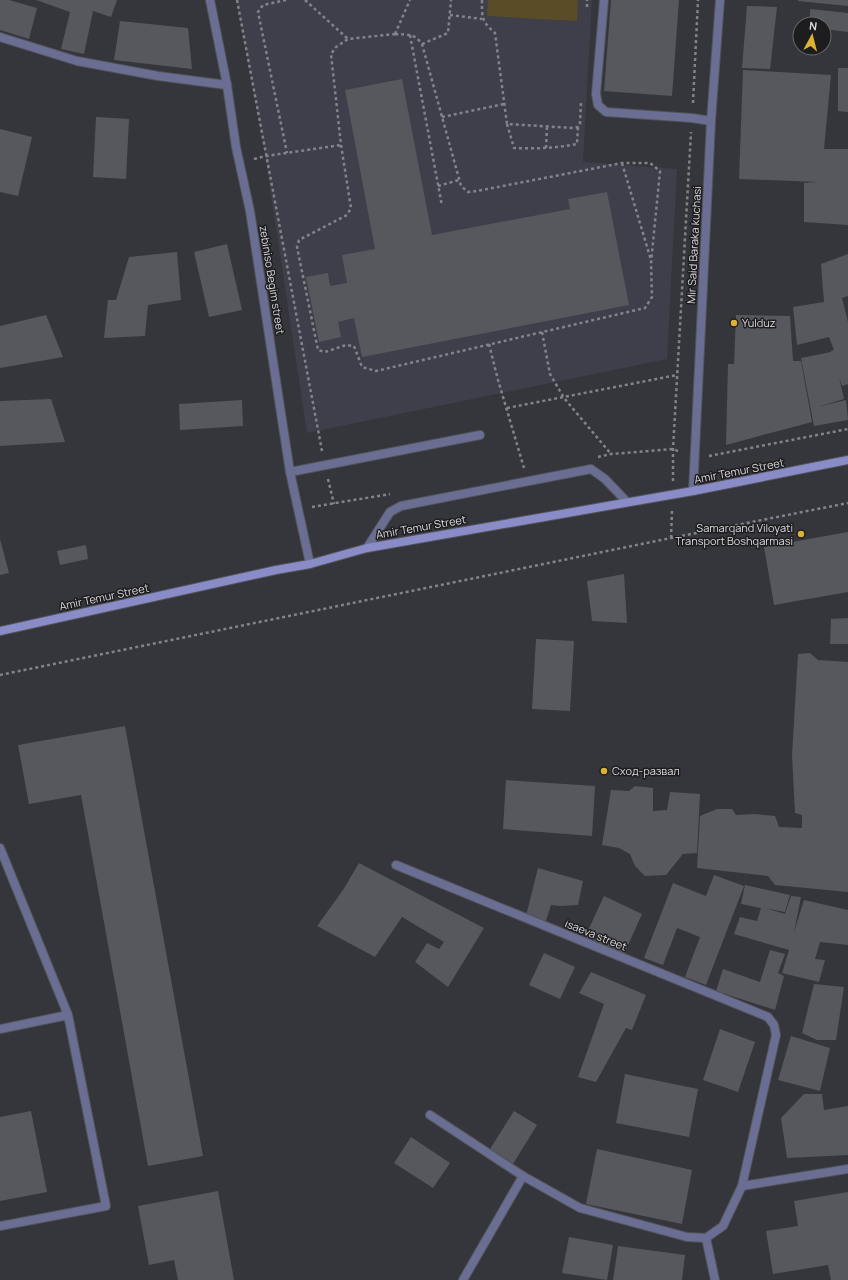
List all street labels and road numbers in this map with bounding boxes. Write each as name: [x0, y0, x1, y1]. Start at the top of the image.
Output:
street label: Mir Said Baraka kuchasi: [683, 186, 704, 304]
street label: zebiniso Begim street: [257, 225, 288, 335]
street label: Amir Temur Street: [693, 454, 785, 487]
street label: Amir Temur Street: [375, 511, 467, 542]
street label: Amir Temur Street: [58, 580, 150, 613]
street label: isaeva street: [563, 915, 629, 954]

